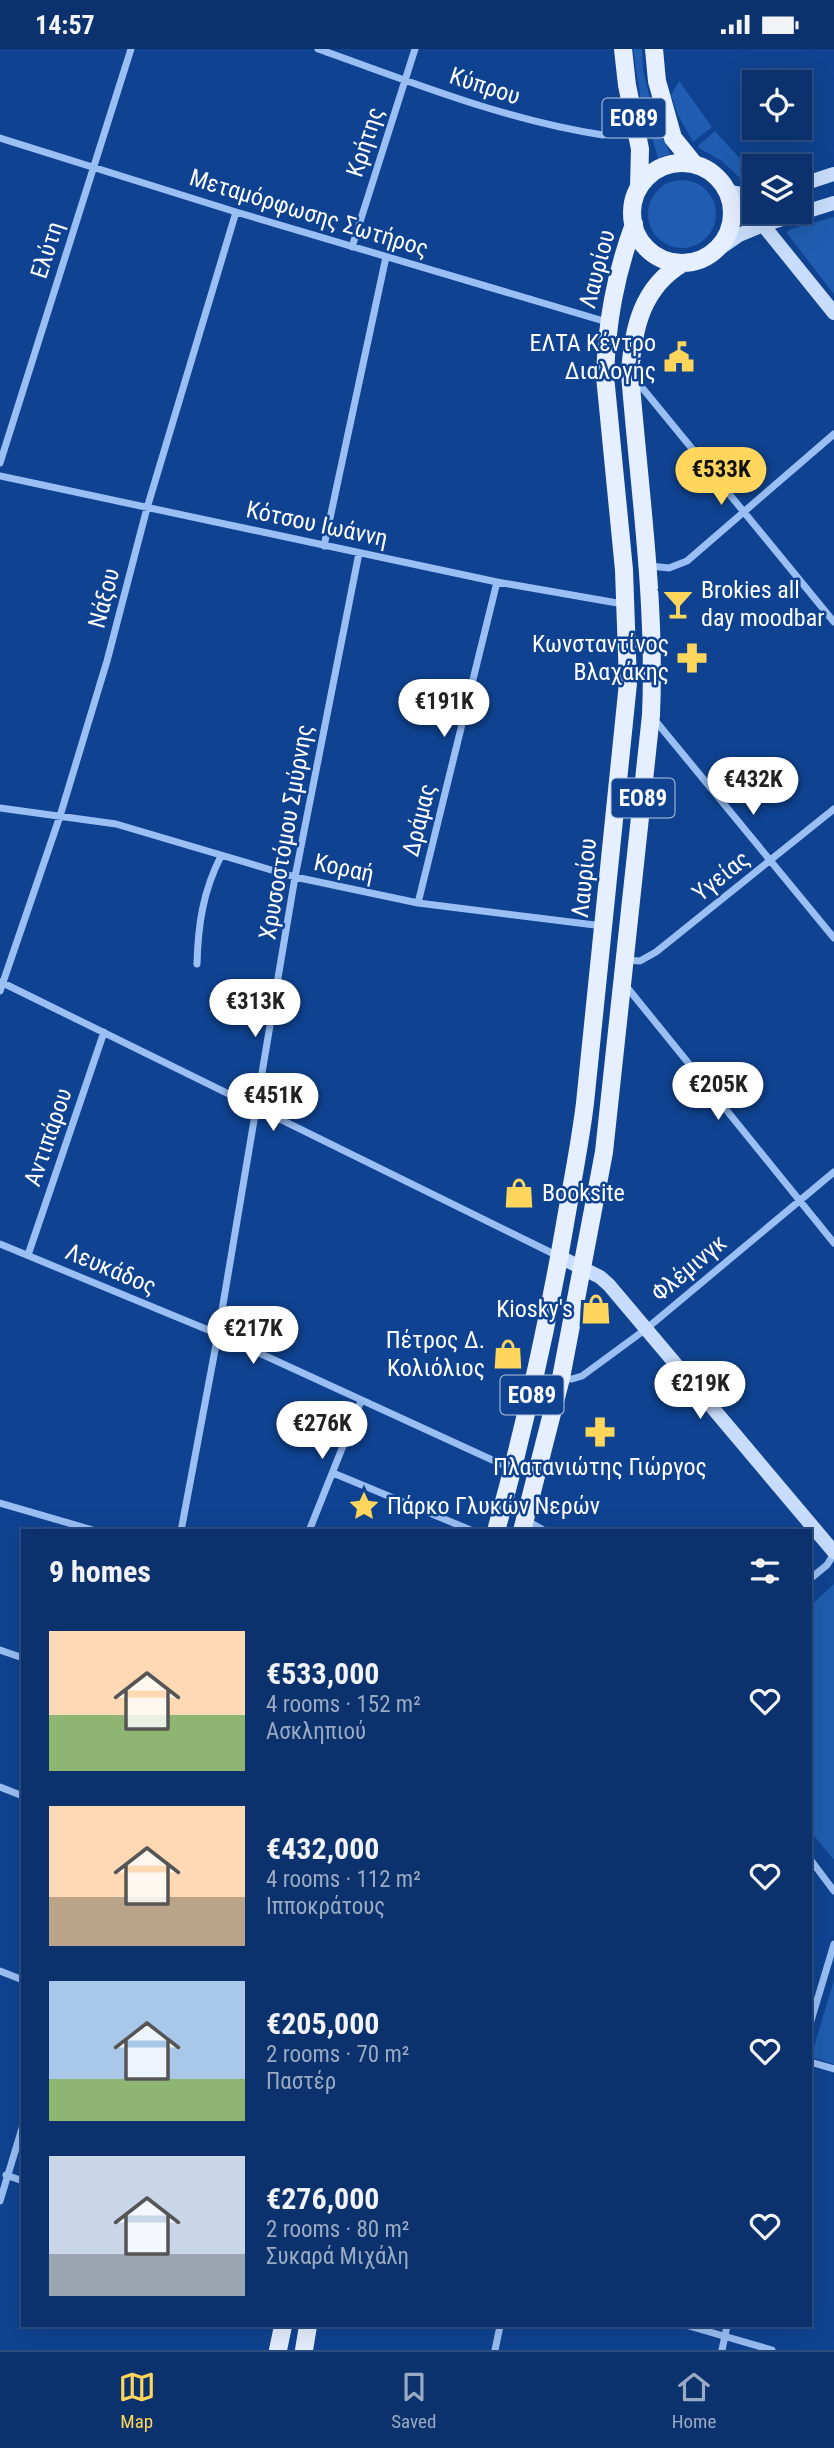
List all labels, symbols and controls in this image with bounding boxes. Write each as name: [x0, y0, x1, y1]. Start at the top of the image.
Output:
text: 14:57: [35, 10, 95, 40]
street label: Κύπρου: [446, 61, 524, 111]
map controls: [742, 70, 812, 224]
button: locate: [742, 70, 812, 140]
road number: ΕΟ89: [602, 99, 666, 137]
street label: Κρήτης: [341, 104, 389, 180]
button: layers: [742, 154, 812, 224]
street label: Μεταμόρφωσης Σωτήρος: [186, 163, 432, 263]
street label: Ελύτη: [25, 218, 69, 282]
street label: Λαυρίου: [573, 227, 621, 311]
place label: ΕΛΤΑ Κέντρο Διαλογής: [530, 329, 656, 385]
public building icon: ΕΛΤΑ Κέντρο Διαλογής: [662, 340, 696, 374]
pin: €533K: [672, 447, 770, 507]
text: €533K: [691, 456, 751, 483]
street label: Κότσου Ιωάννη: [244, 495, 390, 553]
street label: Νάξου: [83, 565, 125, 631]
place label: Brokies all day moodbar: [701, 576, 824, 632]
bar icon: Brokies all day moodbar: [661, 587, 695, 621]
place label: Κωνσταντίνος Βλαχάκης: [532, 630, 669, 686]
pharmacy icon: Κωνσταντίνος Βλαχάκης: [675, 641, 709, 675]
pin: €191K: [395, 679, 493, 739]
text: €191K: [414, 688, 474, 715]
street label: Χρυσοστόμου Σμύρνης: [253, 722, 319, 942]
pin: €432K: [704, 757, 802, 817]
text: €432K: [723, 766, 783, 793]
road number: ΕΟ89: [612, 779, 674, 817]
street label: Δράμας: [396, 781, 442, 859]
street label: Λαυρίου: [566, 837, 602, 919]
street label: Υγείας: [687, 845, 755, 907]
street label: Κοραή: [311, 848, 377, 888]
pin: €313K: [206, 979, 304, 1039]
text: €313K: [225, 988, 285, 1015]
pin: €205K: [669, 1063, 767, 1122]
text: €205K: [688, 1071, 748, 1098]
pin: €451K: [224, 1073, 322, 1133]
text: €451K: [243, 1082, 303, 1109]
street label: Αντιπάρου: [18, 1084, 78, 1190]
shop icon: Booksite: [502, 1176, 536, 1210]
place label: Booksite: [542, 1179, 625, 1207]
street label: Φλέμινγκ: [646, 1229, 732, 1307]
street label: Λευκάδος: [62, 1237, 160, 1301]
shop icon: Kiosky's: [579, 1292, 613, 1326]
place label: Kiosky's: [496, 1295, 573, 1323]
pin: €217K: [204, 1307, 302, 1366]
text: €217K: [223, 1315, 283, 1342]
place label: Πέτρος Δ. Κολιόλιος: [386, 1326, 485, 1382]
shop icon: Πέτρος Δ. Κολιόλιος: [491, 1337, 525, 1371]
pin: €219K: [651, 1361, 749, 1421]
text: €219K: [670, 1370, 730, 1397]
road number: ΕΟ89: [500, 1375, 564, 1415]
pin: €276K: [273, 1401, 371, 1461]
text: €276K: [292, 1410, 352, 1437]
pharmacy icon: Πλατανιώτης Γιώργος: [583, 1415, 617, 1449]
place label: Πλατανιώτης Γιώργος: [493, 1453, 707, 1481]
place icon: Πάρκο Γλυκών Νερών: [347, 1489, 381, 1523]
place label: Πάρκο Γλυκών Νερών: [387, 1492, 600, 1520]
icon: filters: [746, 1552, 784, 1590]
text: 9 homes: [49, 1554, 151, 1589]
text: €533,000: [266, 1656, 379, 1691]
icon: home: [105, 1659, 189, 1743]
icon: heart: [746, 1682, 784, 1720]
text: 4 rooms · 152 m²: [266, 1691, 421, 1718]
text: Ασκληπιού: [266, 1718, 366, 1745]
text: €432,000: [266, 1831, 379, 1866]
icon: home: [105, 1834, 189, 1918]
icon: heart: [746, 1857, 784, 1895]
text: 4 rooms · 112 m²: [266, 1866, 421, 1893]
text: Ιπποκράτους: [266, 1893, 385, 1920]
text: €205,000: [266, 2006, 379, 2041]
icon: home: [105, 2009, 189, 2093]
icon: heart: [746, 2032, 784, 2070]
text: 2 rooms · 70 m²: [266, 2041, 409, 2068]
text: Παστέρ: [266, 2068, 336, 2095]
text: €276,000: [266, 2181, 379, 2216]
icon: home: [105, 2184, 189, 2268]
icon: heart: [746, 2207, 784, 2245]
text: 2 rooms · 80 m²: [266, 2216, 409, 2243]
text: Συκαρά Μιχάλη: [266, 2243, 409, 2270]
tab: Map: [118, 2368, 156, 2433]
tab: Saved: [391, 2368, 436, 2433]
tab: Home: [672, 2368, 716, 2433]

